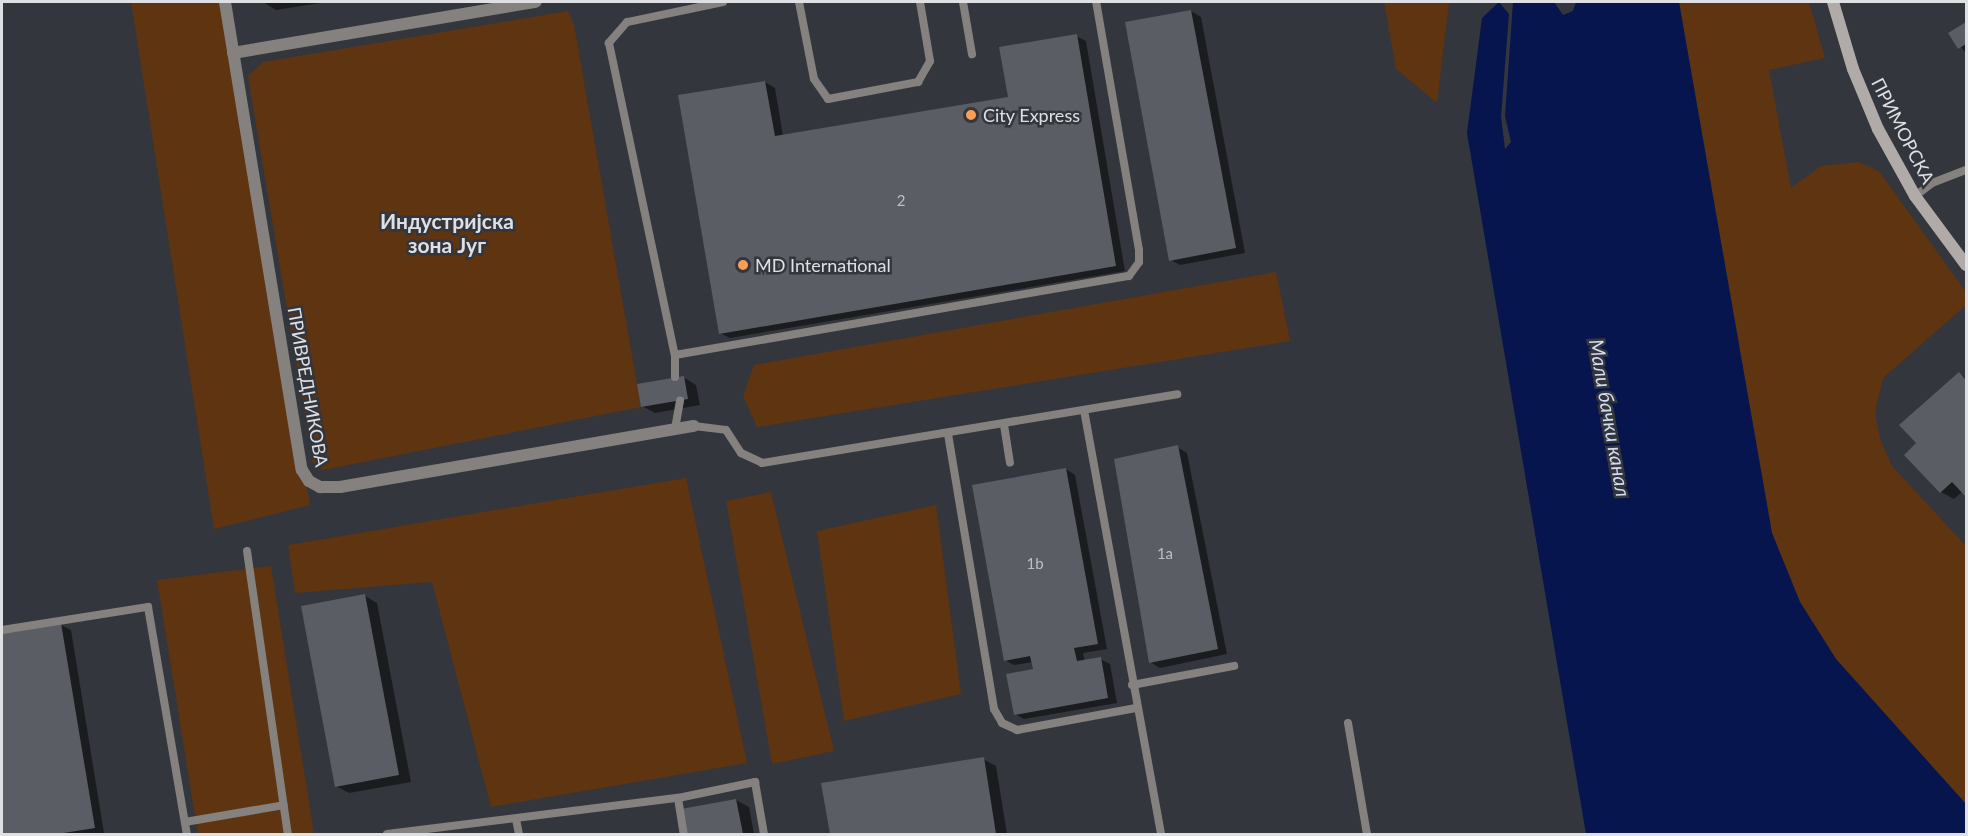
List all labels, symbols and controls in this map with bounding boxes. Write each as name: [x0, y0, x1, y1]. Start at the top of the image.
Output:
street label: ПРИМОРСКА: [1867, 74, 1939, 188]
place label: City Express: [983, 104, 1080, 126]
marker: City Express: [964, 108, 978, 122]
house number: 2: [897, 192, 905, 210]
district label: Индустријска зона Југ: [380, 208, 514, 258]
place label: MD International: [755, 254, 891, 276]
marker: MD International: [736, 258, 750, 272]
street label: ПРИВРЕДНИКОВА: [283, 305, 333, 469]
water label: Мали бачки канал: [1584, 337, 1636, 499]
house number: 1a: [1157, 545, 1173, 563]
house number: 1b: [1026, 555, 1044, 573]

